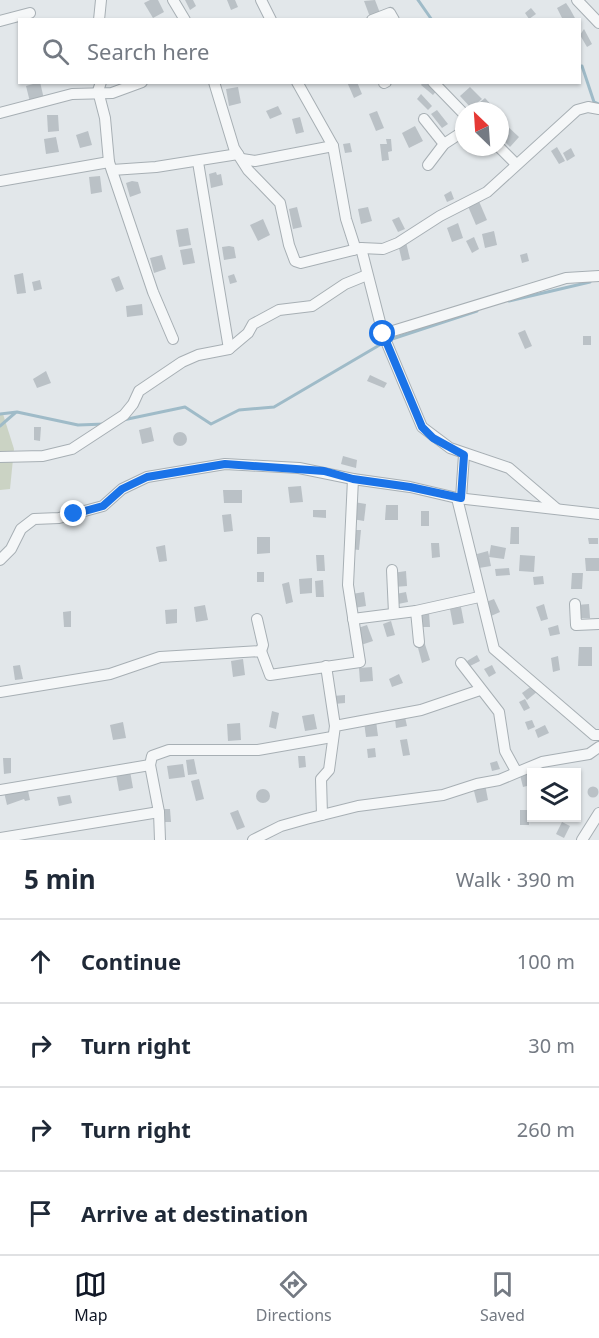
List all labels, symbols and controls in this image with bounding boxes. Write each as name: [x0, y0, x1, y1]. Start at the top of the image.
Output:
search box: [18, 18, 581, 84]
icon: search: [39, 35, 72, 68]
text: Search here: [87, 36, 209, 66]
north arrow: [455, 102, 509, 156]
route start: [369, 320, 395, 346]
route end: [60, 500, 86, 526]
map controls: [527, 768, 581, 822]
button: layers: [527, 768, 581, 822]
text: 5 min: [24, 861, 96, 897]
text: Walk · 390 m: [456, 866, 575, 893]
icon: ahead: [24, 945, 57, 978]
text: Continue: [81, 946, 181, 976]
text: 100 m: [517, 948, 575, 975]
icon: right: [24, 1029, 57, 1062]
text: Turn right: [81, 1030, 191, 1060]
text: 30 m: [528, 1032, 575, 1059]
icon: right: [24, 1113, 57, 1146]
text: Turn right: [81, 1114, 191, 1144]
text: 260 m: [517, 1116, 575, 1143]
icon: arrive: [24, 1197, 57, 1230]
text: Arrive at destination: [81, 1198, 308, 1228]
tab: Map: [74, 1268, 107, 1326]
tab: Directions: [256, 1268, 332, 1326]
tab: Saved: [480, 1268, 525, 1326]

